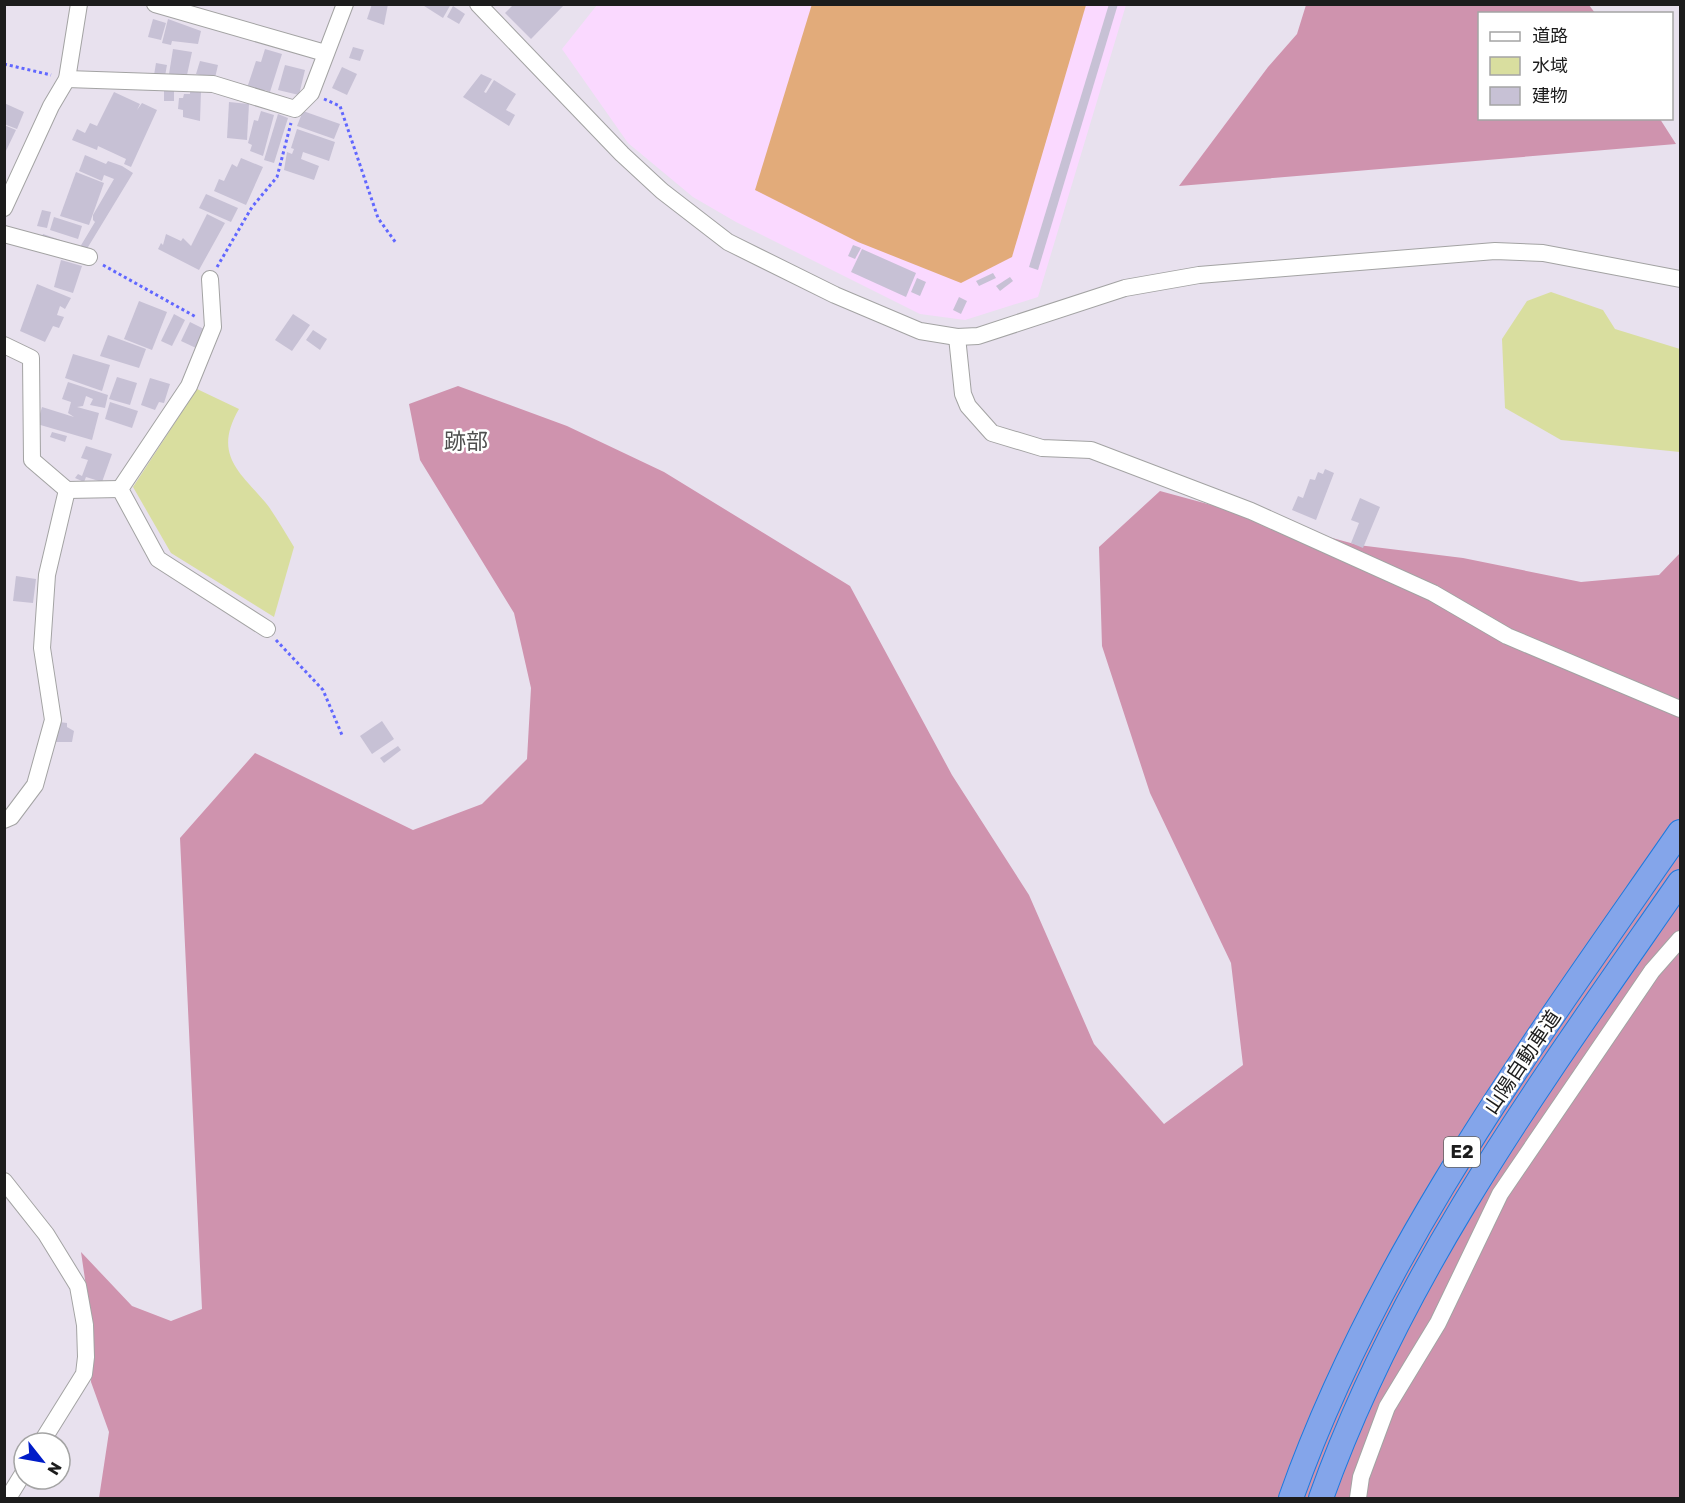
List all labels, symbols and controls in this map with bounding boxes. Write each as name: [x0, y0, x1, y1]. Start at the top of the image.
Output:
legend: [1478, 12, 1673, 120]
text: 道路: [1532, 25, 1568, 47]
text: 水域: [1532, 55, 1568, 77]
text: 建物: [1532, 85, 1568, 107]
district label: 跡部: [444, 428, 488, 455]
street label: 山陽自動車道: [1478, 1006, 1566, 1118]
road number: E2: [1444, 1137, 1480, 1167]
north arrow: [12, 1431, 72, 1491]
text: N: [43, 1459, 66, 1478]

